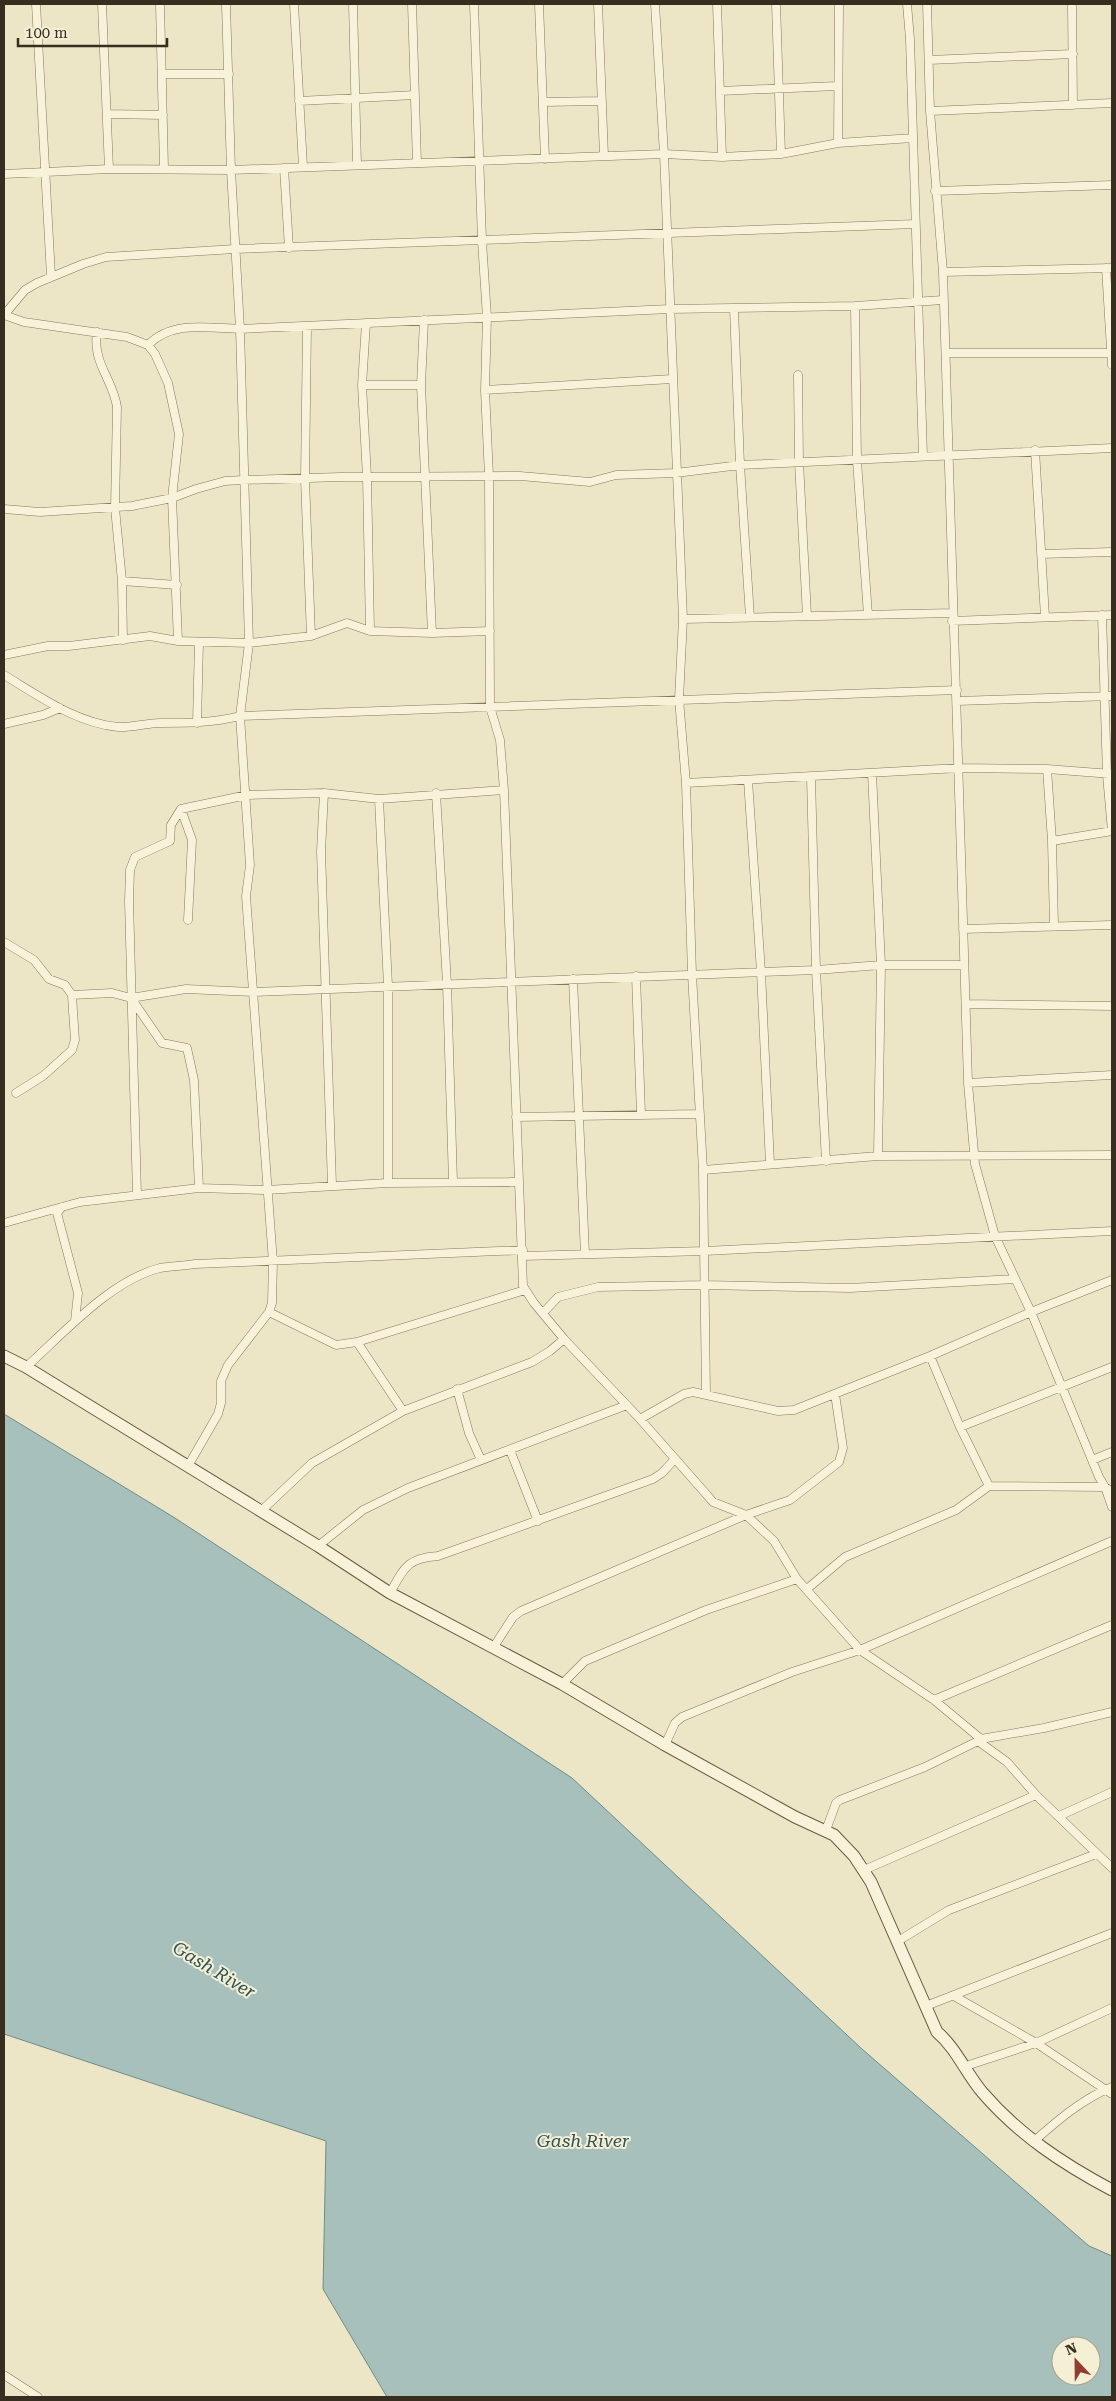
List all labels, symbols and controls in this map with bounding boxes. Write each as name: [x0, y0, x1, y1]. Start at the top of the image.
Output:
scale bar: [18, 15, 166, 47]
text: 100 m: [25, 24, 68, 42]
water label: Gash River: [169, 1937, 260, 2003]
water label: Gash River: [537, 2130, 630, 2151]
north arrow: [1051, 2336, 1101, 2386]
text: N: [1063, 2339, 1079, 2358]

